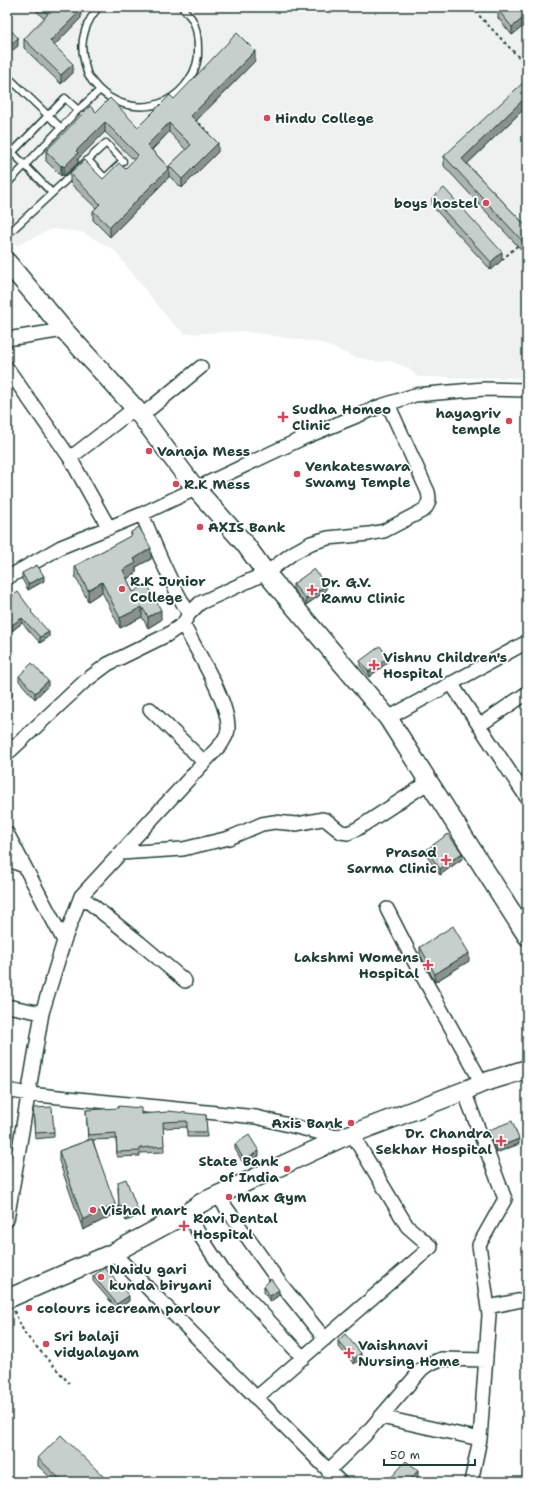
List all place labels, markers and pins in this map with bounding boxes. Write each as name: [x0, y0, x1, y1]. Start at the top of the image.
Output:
place label: Hindu College: [275, 109, 374, 127]
marker: Hindu College: [262, 113, 272, 123]
place label: boys hostel: [394, 194, 478, 212]
marker: boys hostel: [481, 198, 491, 208]
place label: Sudha Homeo Clinic: [292, 400, 391, 434]
place label: hayagriv temple: [435, 404, 501, 438]
marker: Sudha Homeo Clinic: [277, 411, 289, 423]
marker: hayagriv temple: [504, 416, 514, 426]
place label: Vanaja Mess: [157, 442, 250, 460]
marker: Vanaja Mess: [144, 446, 154, 456]
place label: Venkateswara Swamy Temple: [305, 457, 411, 491]
marker: Venkateswara Swamy Temple: [292, 469, 302, 479]
place label: R.K Mess: [184, 475, 250, 493]
marker: R.K Mess: [171, 479, 181, 489]
place label: AXIS Bank: [208, 518, 286, 536]
marker: AXIS Bank: [195, 522, 205, 532]
place label: R.K Junior College: [130, 572, 206, 606]
place label: Dr. G.V. Ramu Clinic: [321, 573, 405, 607]
marker: R.K Junior College: [117, 584, 127, 594]
marker: Dr. G.V. Ramu Clinic: [306, 584, 318, 596]
place label: Vishnu Children's Hospital: [383, 648, 507, 682]
marker: Vishnu Children's Hospital: [368, 659, 380, 671]
place label: Prasad Sarma Clinic: [347, 843, 437, 877]
marker: Prasad Sarma Clinic: [440, 854, 452, 866]
place label: Lakshmi Womens Hospital: [294, 948, 419, 982]
marker: Lakshmi Womens Hospital: [422, 959, 434, 971]
place label: Axis Bank: [271, 1114, 343, 1132]
marker: Axis Bank: [346, 1118, 356, 1128]
place label: Dr. Chandra Sekhar Hospital: [376, 1124, 492, 1158]
marker: Dr. Chandra Sekhar Hospital: [495, 1135, 507, 1147]
place label: State Bank of India: [198, 1152, 279, 1186]
marker: State Bank of India: [282, 1164, 292, 1174]
place label: Max Gym: [237, 1188, 307, 1206]
marker: Max Gym: [224, 1192, 234, 1202]
place label: Vishal mart: [101, 1201, 188, 1219]
marker: Vishal mart: [88, 1205, 98, 1215]
place label: Ravi Dental Hospital: [193, 1209, 278, 1243]
marker: Ravi Dental Hospital: [178, 1220, 190, 1232]
place label: Naidu gari kunda biryani: [109, 1260, 212, 1294]
marker: Naidu gari kunda biryani: [96, 1272, 106, 1282]
place label: colours icecream parlour: [37, 1299, 221, 1317]
marker: colours icecream parlour: [24, 1303, 34, 1313]
place label: Sri balaji vidyalayam: [54, 1327, 139, 1361]
place label: Vaishnavi Nursing Home: [358, 1336, 460, 1370]
marker: Sri balaji vidyalayam: [41, 1339, 51, 1349]
marker: Vaishnavi Nursing Home: [343, 1347, 355, 1359]

